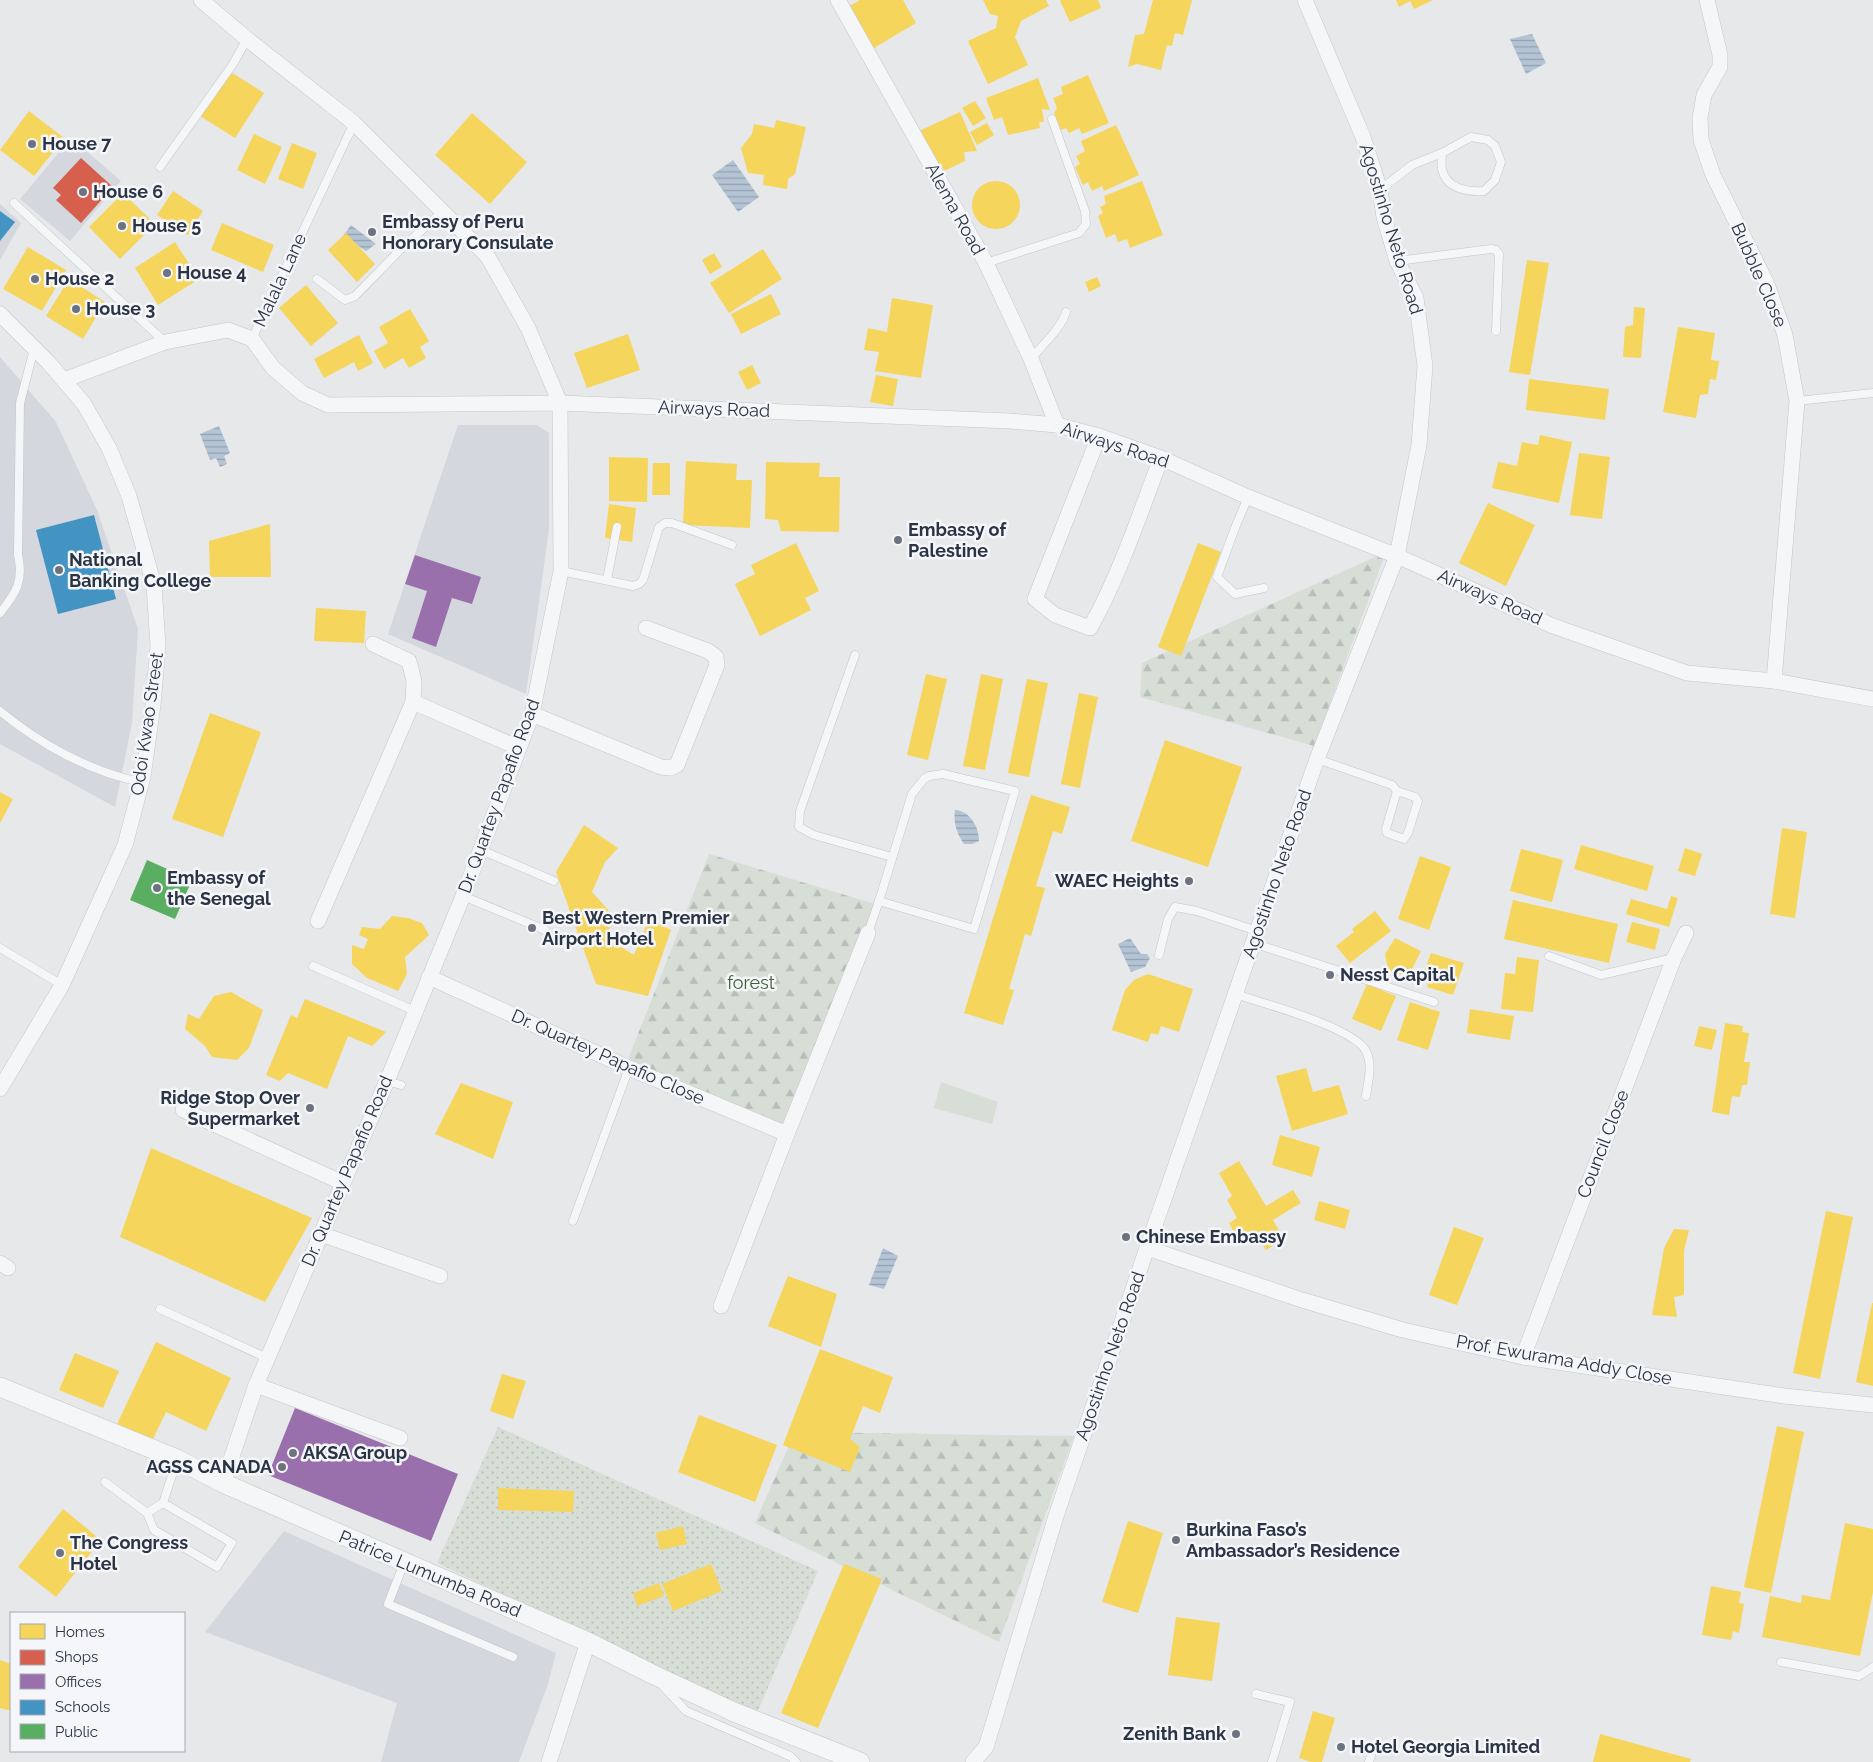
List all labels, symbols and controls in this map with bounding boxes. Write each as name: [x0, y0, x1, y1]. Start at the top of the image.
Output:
place label: House 7: [42, 133, 112, 154]
marker: House 7: [26, 138, 38, 150]
street label: Agostinho Neto Road: [1356, 141, 1427, 317]
street label: Alema Road: [922, 159, 989, 258]
place label: House 6: [93, 181, 163, 202]
marker: House 6: [77, 186, 89, 198]
place label: Embassy of Peru Honorary Consulate: [382, 211, 554, 253]
place label: House 5: [132, 215, 201, 236]
street label: Bubble Close: [1727, 219, 1792, 331]
marker: House 5: [116, 220, 128, 232]
marker: Embassy of Peru Honorary Consulate: [366, 226, 378, 238]
street label: Malala Lane: [249, 229, 311, 330]
place label: House 4: [177, 262, 247, 283]
marker: House 4: [161, 267, 173, 279]
place label: House 2: [45, 268, 114, 289]
marker: House 2: [29, 273, 41, 285]
place label: House 3: [86, 298, 155, 319]
marker: House 3: [70, 303, 82, 315]
street label: Airways Road: [658, 396, 771, 421]
street label: Airways Road: [1059, 417, 1172, 472]
place label: Embassy of Palestine: [908, 519, 1007, 561]
marker: Embassy of Palestine: [892, 534, 904, 546]
place label: National Banking College: [69, 549, 212, 591]
marker: National Banking College: [53, 564, 65, 576]
street label: Airways Road: [1435, 564, 1546, 629]
street label: Odoi Kwao Street: [126, 651, 167, 797]
street label: Dr. Quartey Papafio Road: [454, 696, 543, 896]
street label: Agostinho Neto Road: [1238, 787, 1315, 961]
place label: Embassy of the Senegal: [167, 867, 271, 909]
place label: WAEC Heights: [1055, 870, 1179, 891]
marker: WAEC Heights: [1183, 875, 1195, 887]
marker: Embassy of the Senegal: [151, 882, 163, 894]
place label: Best Western Premier Airport Hotel: [542, 907, 729, 949]
marker: Best Western Premier Airport Hotel: [526, 922, 538, 934]
place label: Nesst Capital: [1340, 964, 1455, 985]
marker: Nesst Capital: [1324, 969, 1336, 981]
park label: forest: [727, 972, 775, 993]
street label: Dr. Quartey Papafio Close: [508, 1004, 708, 1109]
street label: Dr. Quartey Papafio Road: [297, 1072, 396, 1269]
street label: Council Close: [1572, 1086, 1633, 1201]
place label: Ridge Stop Over Supermarket: [160, 1087, 300, 1129]
marker: Ridge Stop Over Supermarket: [304, 1102, 316, 1114]
place label: Chinese Embassy: [1136, 1226, 1286, 1247]
marker: Chinese Embassy: [1120, 1231, 1132, 1243]
street label: Agostinho Neto Road: [1071, 1269, 1148, 1443]
street label: Prof. Ewurama Addy Close: [1454, 1330, 1674, 1389]
place label: AKSA Group: [303, 1442, 407, 1463]
marker: AKSA Group: [287, 1447, 299, 1459]
place label: AGSS CANADA: [146, 1456, 273, 1477]
marker: AGSS CANADA: [276, 1461, 288, 1473]
place label: Burkina Faso’s Ambassador’s Residence: [1186, 1519, 1400, 1561]
street label: Patrice Lumumba Road: [336, 1526, 524, 1621]
place label: The Congress Hotel: [70, 1532, 188, 1574]
marker: Burkina Faso’s Ambassador’s Residence: [1170, 1534, 1182, 1546]
marker: The Congress Hotel: [54, 1547, 66, 1559]
legend: [10, 1612, 185, 1752]
text: Homes: [55, 1623, 105, 1641]
text: Shops: [55, 1648, 98, 1666]
text: Offices: [55, 1673, 102, 1691]
text: Schools: [55, 1698, 110, 1716]
text: Public: [55, 1723, 98, 1741]
place label: Zenith Bank: [1123, 1723, 1227, 1744]
marker: Zenith Bank: [1230, 1728, 1242, 1740]
place label: Hotel Georgia Limited: [1351, 1736, 1540, 1757]
marker: Hotel Georgia Limited: [1335, 1741, 1347, 1753]

